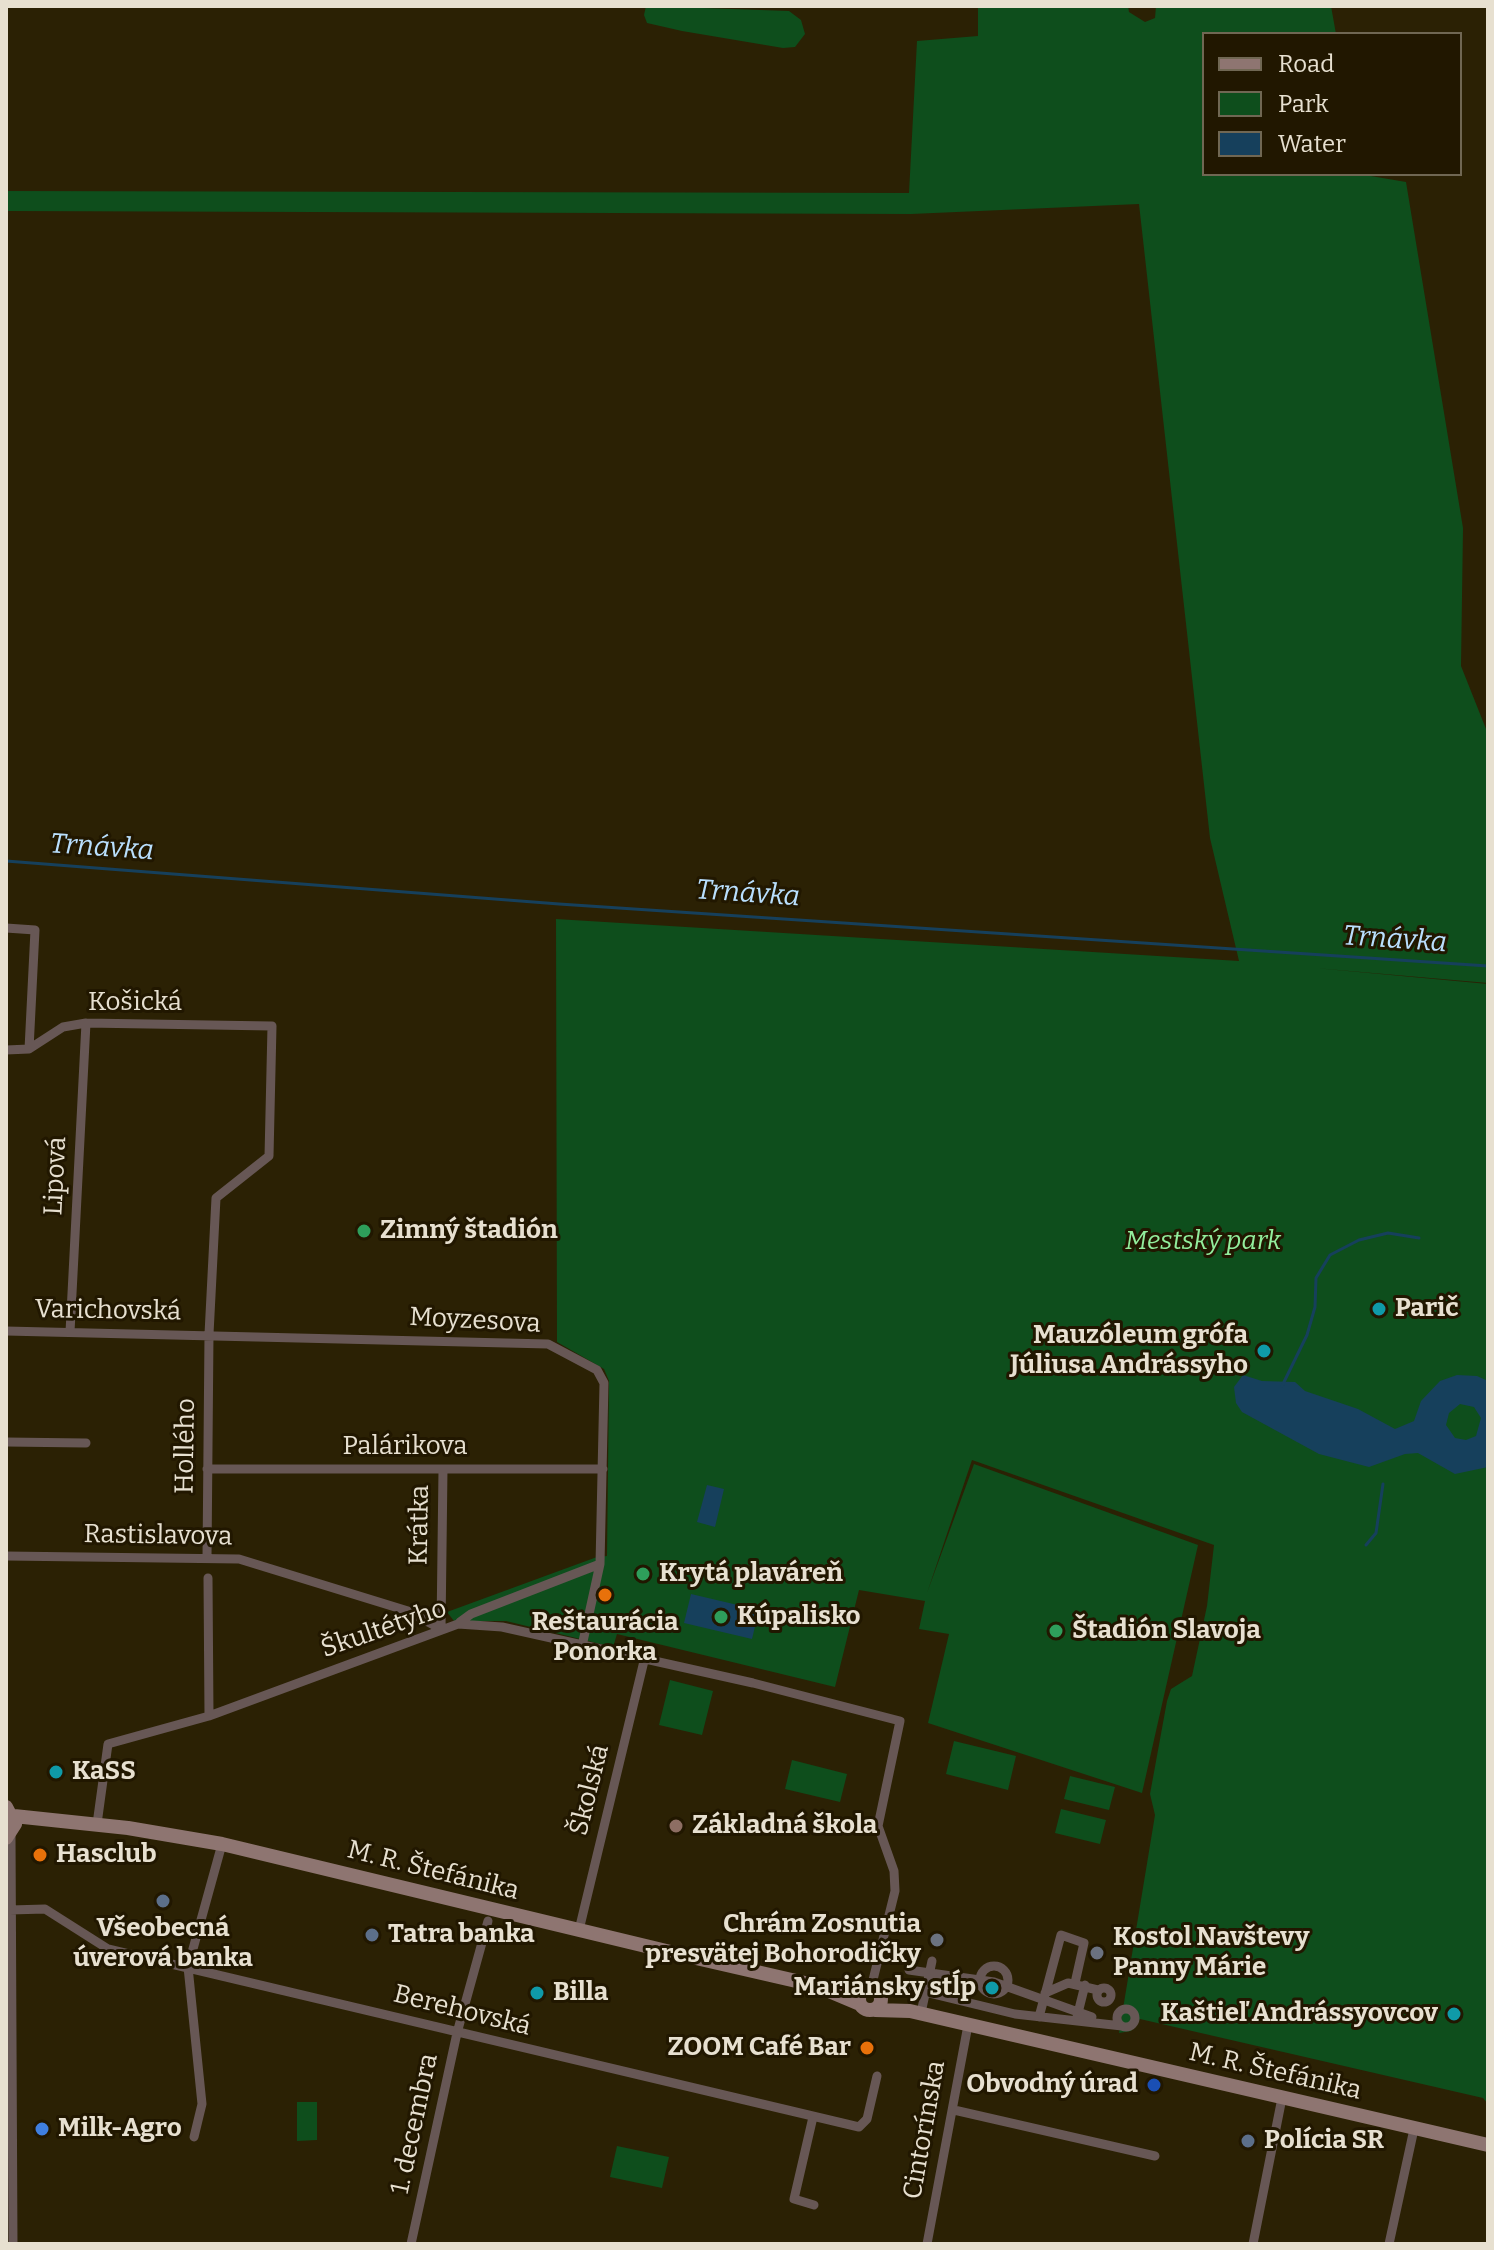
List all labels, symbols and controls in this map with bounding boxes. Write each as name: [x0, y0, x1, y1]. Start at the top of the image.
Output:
legend: [1202, 32, 1462, 176]
text: Road: [1278, 50, 1334, 78]
text: Park: [1278, 90, 1329, 118]
text: Water: [1278, 130, 1346, 158]
water label: Trnávka: [49, 828, 155, 868]
water label: Trnávka: [695, 874, 801, 914]
water label: Trnávka: [1342, 920, 1448, 960]
street label: Košická: [88, 987, 182, 1019]
street label: Lipová: [38, 1136, 74, 1216]
place label: Zimný štadión: [380, 1215, 558, 1247]
marker: Zimný štadión: [355, 1222, 373, 1240]
park label: Mestský park: [1125, 1226, 1281, 1258]
place label: Parič: [1395, 1293, 1459, 1325]
street label: Varichovská: [35, 1294, 181, 1328]
marker: Parič: [1370, 1300, 1388, 1318]
street label: Moyzesova: [408, 1302, 542, 1340]
place label: Mauzóleum grófa Júliusa Andrássyho: [1010, 1320, 1248, 1382]
marker: Mauzóleum grófa Júliusa Andrássyho: [1255, 1342, 1273, 1360]
street label: Hollého: [170, 1398, 202, 1494]
street label: Palárikova: [342, 1431, 468, 1463]
street label: Krátka: [404, 1485, 436, 1565]
street label: Rastislavova: [83, 1519, 233, 1553]
place label: Krytá plaváreň: [659, 1558, 843, 1590]
marker: Krytá plaváreň: [634, 1565, 652, 1583]
marker: Reštaurácia Ponorka: [596, 1586, 614, 1604]
street label: Škultétyho: [317, 1593, 451, 1665]
place label: Kúpalisko: [737, 1601, 861, 1633]
place label: Reštaurácia Ponorka: [531, 1607, 679, 1668]
marker: Kúpalisko: [712, 1608, 730, 1626]
place label: Štadión Slavoja: [1072, 1615, 1261, 1647]
marker: Štadión Slavoja: [1047, 1622, 1065, 1640]
street label: Školská: [564, 1741, 616, 1839]
place label: KaSS: [72, 1756, 136, 1788]
marker: KaSS: [47, 1763, 65, 1781]
place label: Základná škola: [692, 1810, 877, 1842]
marker: Základná škola: [667, 1817, 685, 1835]
street label: M. R. Štefánika: [344, 1835, 522, 1907]
place label: Hasclub: [56, 1839, 157, 1871]
marker: Hasclub: [31, 1846, 49, 1864]
marker: Všeobecná úverová banka: [154, 1892, 172, 1910]
place label: Chrám Zosnutia presvätej Bohorodičky: [645, 1909, 921, 1970]
place label: Všeobecná úverová banka: [73, 1913, 253, 1974]
place label: Tatra banka: [388, 1919, 535, 1951]
place label: Kostol Navštevy Panny Márie: [1113, 1922, 1309, 1984]
marker: Tatra banka: [363, 1926, 381, 1944]
marker: Chrám Zosnutia presvätej Bohorodičky: [928, 1931, 946, 1949]
marker: Kostol Navštevy Panny Márie: [1088, 1944, 1106, 1962]
place label: Mariánsky stĺp: [793, 1972, 976, 2004]
place label: Billa: [553, 1977, 608, 2009]
street label: Berehovská: [390, 1979, 534, 2043]
marker: Mariánsky stĺp: [983, 1979, 1001, 1997]
marker: Billa: [528, 1984, 546, 2002]
place label: Kaštieľ Andrássyovcov: [1161, 1998, 1438, 2030]
marker: Kaštieľ Andrássyovcov: [1445, 2005, 1463, 2023]
place label: ZOOM Café Bar: [668, 2032, 851, 2064]
street label: M. R. Štefánika: [1186, 2037, 1364, 2107]
marker: ZOOM Café Bar: [858, 2039, 876, 2057]
street label: 1. decembra: [385, 2051, 445, 2197]
street label: Cintorínska: [897, 2058, 953, 2202]
place label: Obvodný úrad: [966, 2069, 1138, 2101]
marker: Obvodný úrad: [1145, 2076, 1163, 2094]
place label: Milk-Agro: [58, 2113, 182, 2145]
marker: Milk-Agro: [33, 2120, 51, 2138]
place label: Polícia SR: [1264, 2125, 1384, 2157]
marker: Polícia SR: [1239, 2132, 1257, 2150]

